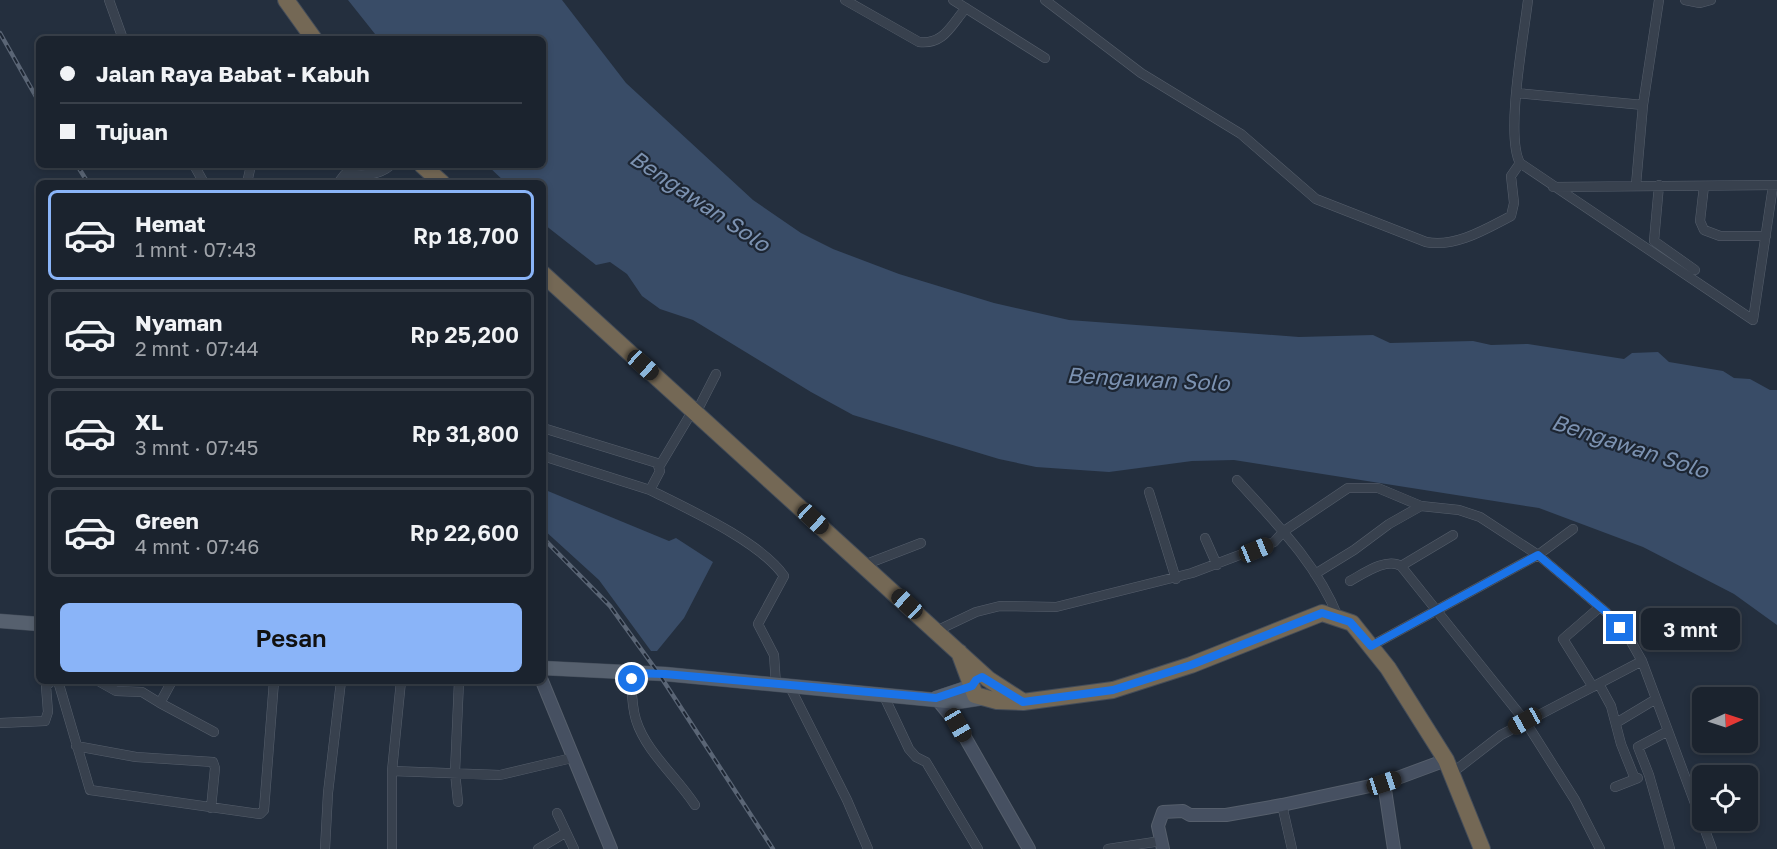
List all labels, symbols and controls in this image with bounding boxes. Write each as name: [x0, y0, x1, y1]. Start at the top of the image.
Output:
text: Jalan Raya Babat - Kabuh: [96, 60, 369, 87]
text: Tujuan: [96, 118, 168, 145]
water label: Bengawan Solo: [625, 144, 777, 258]
icon: car: [63, 208, 117, 262]
text: Hemat: [135, 210, 206, 237]
text: Rp 18,700: [413, 222, 519, 249]
text: 1 mnt · 07:43: [135, 237, 256, 261]
icon: car: [63, 307, 117, 361]
text: Nyaman: [135, 309, 222, 336]
text: Rp 25,200: [410, 321, 519, 348]
text: 2 mnt · 07:44: [135, 336, 259, 360]
car: [624, 346, 662, 384]
water label: Bengawan Solo: [1066, 361, 1232, 396]
icon: car: [63, 406, 117, 460]
text: XL: [135, 408, 163, 435]
water label: Bengawan Solo: [1549, 408, 1714, 484]
text: Rp 31,800: [412, 420, 519, 447]
text: 3 mnt · 07:45: [135, 435, 258, 459]
car: [794, 500, 832, 538]
icon: car: [63, 505, 117, 559]
text: Green: [135, 507, 199, 534]
text: Rp 22,600: [410, 519, 519, 546]
text: 4 mnt · 07:46: [135, 534, 259, 558]
car: [1236, 535, 1276, 565]
car: [888, 585, 926, 623]
button: Pesan: [60, 603, 522, 672]
callout: 3 mnt: [1641, 607, 1740, 649]
route end: [1606, 614, 1633, 641]
text: 3 mnt: [1663, 617, 1718, 641]
route start: [618, 665, 645, 692]
north arrow: [1692, 687, 1758, 753]
map controls: [1692, 687, 1758, 831]
car: [1505, 704, 1545, 738]
car: [941, 705, 975, 745]
button: locate: [1692, 765, 1758, 831]
car: [1364, 769, 1404, 797]

